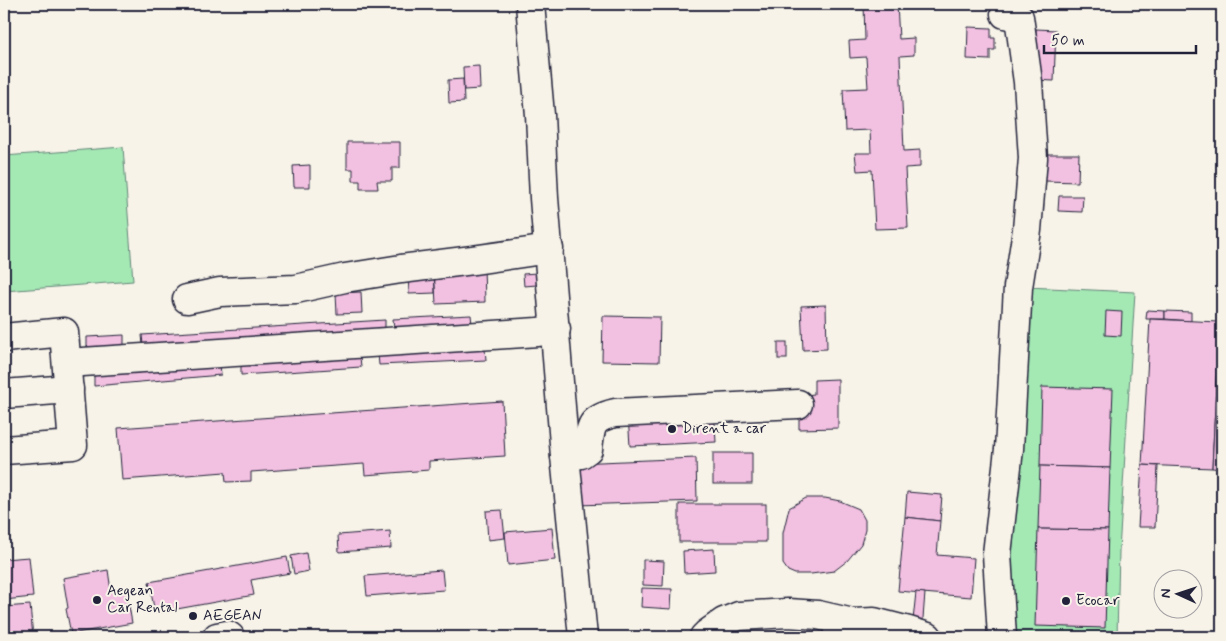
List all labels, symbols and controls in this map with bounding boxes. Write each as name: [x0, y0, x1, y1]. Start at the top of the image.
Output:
scale bar: [1044, 22, 1196, 54]
text: 50 m: [1051, 31, 1085, 51]
place label: Dirent a car: [682, 419, 767, 439]
marker: Dirent a car: [666, 423, 678, 435]
north arrow: [1154, 568, 1204, 618]
place label: Aegean Car Rental: [107, 581, 178, 618]
text: N: [1157, 588, 1175, 599]
place label: Ecocar: [1076, 591, 1120, 611]
marker: Aegean Car Rental: [91, 594, 103, 606]
marker: Ecocar: [1060, 595, 1072, 607]
place label: AEGEAN: [203, 606, 262, 626]
marker: AEGEAN: [187, 610, 199, 622]

